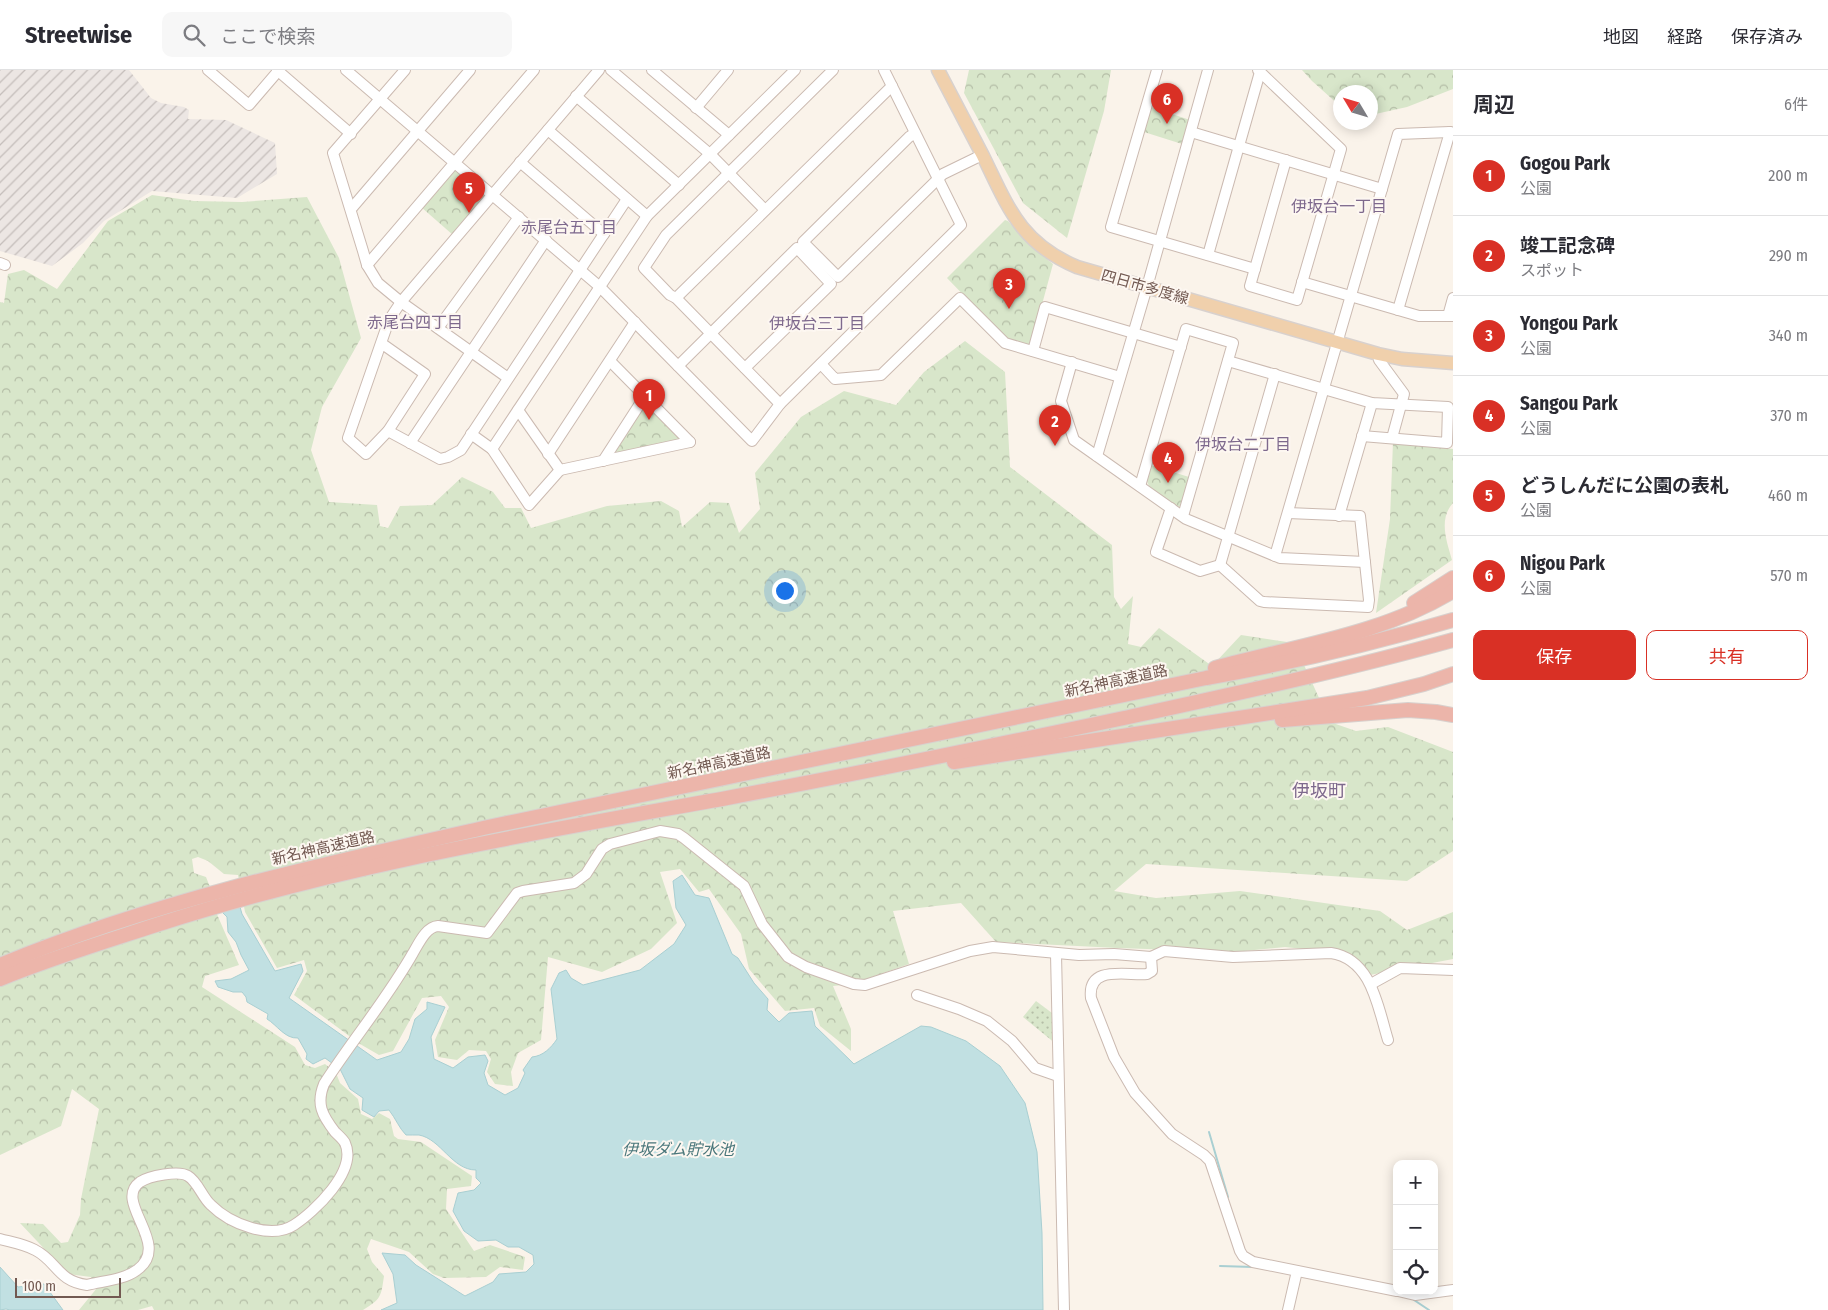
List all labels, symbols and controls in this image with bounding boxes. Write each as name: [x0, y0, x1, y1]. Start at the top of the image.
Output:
search box: [162, 12, 512, 57]
text: Streetwise: [25, 21, 132, 49]
icon: search: [180, 21, 208, 49]
text: ここで検索: [220, 25, 315, 48]
text: 地図: [1603, 26, 1639, 48]
text: 経路: [1667, 26, 1703, 48]
text: 保存済み: [1731, 26, 1803, 48]
pin: 6: [1151, 83, 1183, 124]
north arrow: [1333, 85, 1378, 130]
text: 周辺: [1473, 92, 1515, 118]
text: 6件: [1784, 95, 1808, 114]
text: Gogou Park: [1520, 152, 1610, 175]
text: 1: [1486, 166, 1492, 185]
text: 200 m: [1768, 166, 1808, 185]
pin: 5: [453, 172, 485, 213]
text: 公園: [1520, 179, 1552, 198]
district label: 伊坂台一丁目: [1291, 197, 1387, 216]
district label: 赤尾台五丁目: [521, 218, 617, 237]
text: 竣工記念碑: [1520, 234, 1615, 257]
text: 2: [1485, 246, 1493, 265]
text: 290 m: [1769, 246, 1808, 265]
text: スポット: [1520, 261, 1584, 280]
street label: 四日市多度線: [1099, 266, 1191, 308]
pin: 3: [993, 268, 1025, 309]
text: Yongou Park: [1520, 312, 1618, 335]
district label: 赤尾台四丁目: [367, 313, 463, 332]
district label: 伊坂台三丁目: [769, 314, 865, 333]
text: 3: [1485, 326, 1493, 345]
text: 340 m: [1769, 326, 1808, 345]
text: 公園: [1520, 339, 1552, 358]
pin: 1: [633, 379, 665, 420]
text: Sangou Park: [1520, 392, 1618, 415]
pin: 2: [1039, 405, 1071, 446]
text: 4: [1485, 406, 1493, 425]
text: 370 m: [1770, 406, 1808, 425]
text: 公園: [1520, 419, 1552, 438]
district label: 伊坂台二丁目: [1195, 435, 1291, 454]
pin: 4: [1152, 442, 1184, 483]
text: どうしんだに公園の表札: [1520, 474, 1729, 497]
text: 5: [1485, 486, 1493, 505]
text: 460 m: [1768, 486, 1808, 505]
text: 公園: [1520, 501, 1552, 520]
text: Nigou Park: [1520, 552, 1605, 575]
text: 6: [1485, 566, 1493, 585]
text: 570 m: [1770, 566, 1808, 585]
your location: [772, 578, 798, 604]
text: 公園: [1520, 579, 1552, 598]
button: 保存: [1473, 630, 1636, 680]
button: 共有: [1646, 630, 1808, 680]
street label: 新名神高速道路: [1063, 661, 1169, 701]
street label: 新名神高速道路: [666, 743, 772, 783]
district label: 伊坂町: [1292, 780, 1346, 802]
street label: 新名神高速道路: [270, 827, 376, 869]
water label: 伊坂ダム貯水池: [622, 1140, 736, 1159]
map controls: [1393, 1160, 1438, 1295]
button: +: [1393, 1160, 1438, 1205]
button: −: [1393, 1205, 1438, 1250]
button: locate: [1393, 1250, 1438, 1295]
scale bar: [15, 1275, 121, 1298]
text: 100 m: [22, 1278, 56, 1295]

